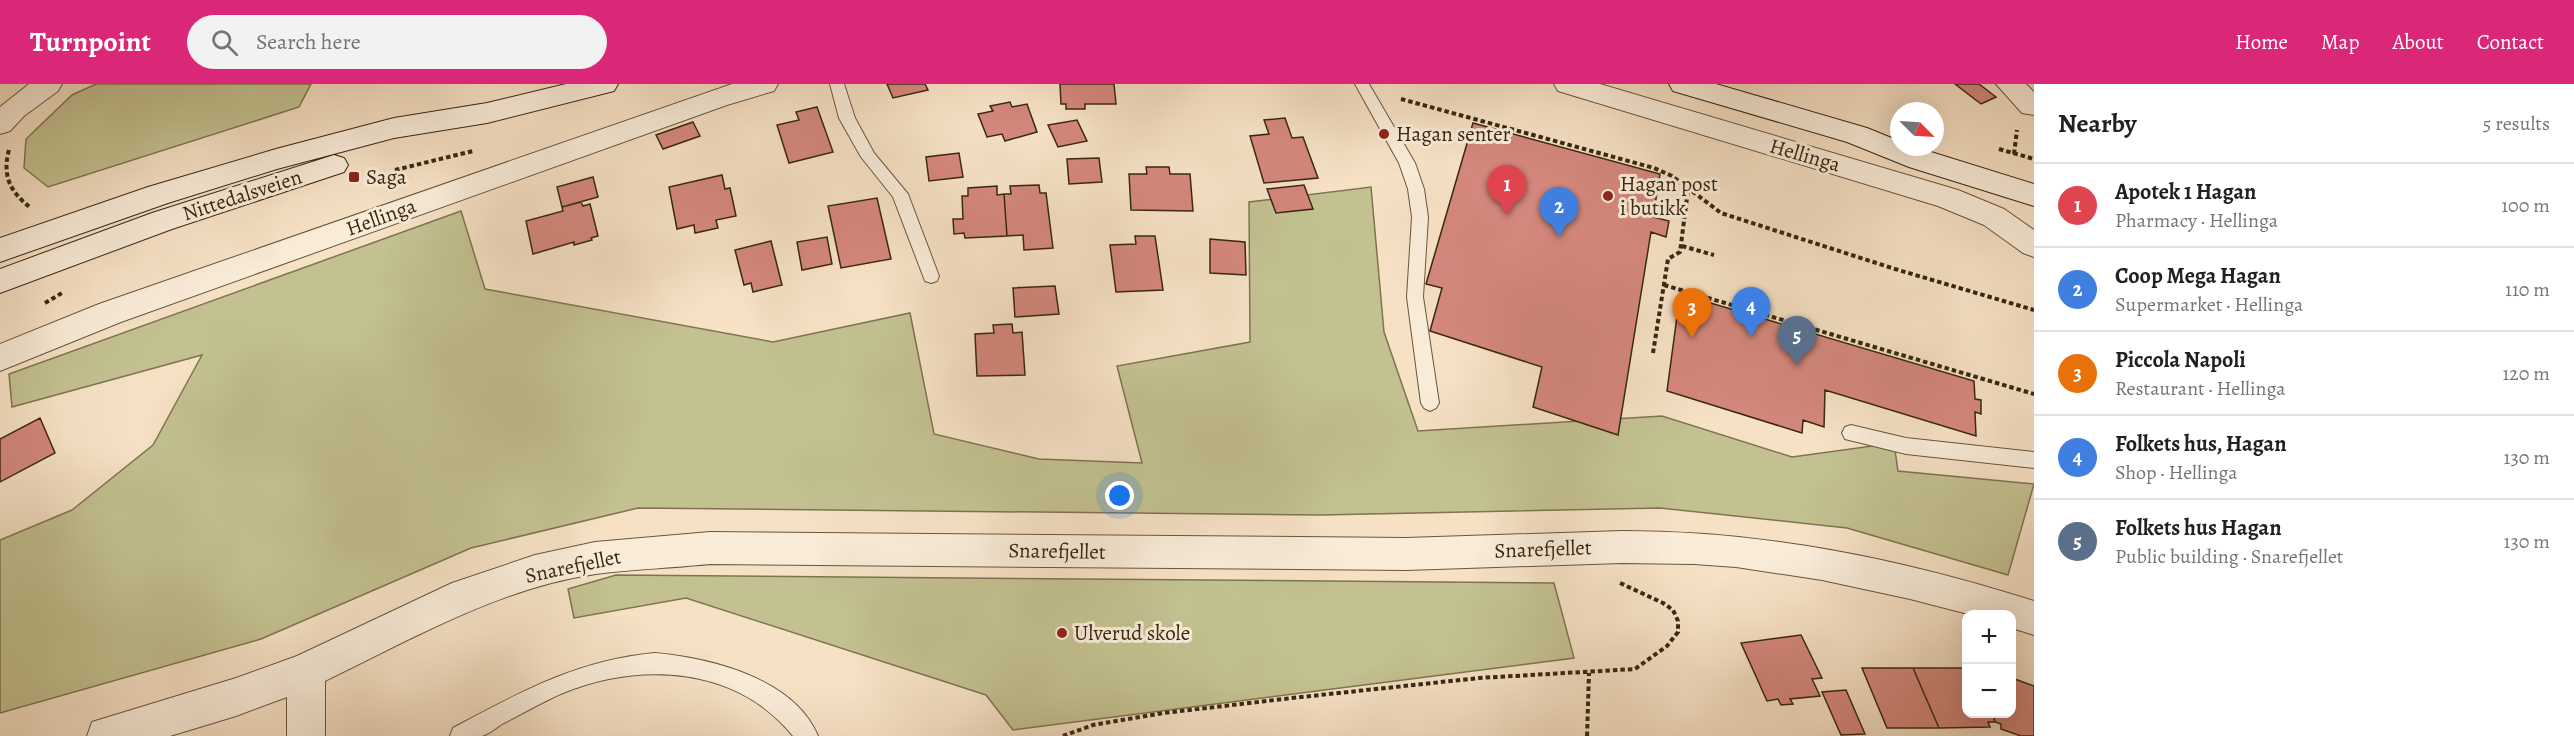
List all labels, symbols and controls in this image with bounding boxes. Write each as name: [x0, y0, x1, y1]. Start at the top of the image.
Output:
search box: [187, 15, 607, 69]
text: Turnpoint: [30, 23, 151, 61]
icon: search: [208, 26, 241, 59]
text: Search here: [256, 27, 361, 57]
text: Home: [2235, 28, 2288, 56]
text: Map: [2321, 28, 2359, 56]
text: About: [2392, 28, 2444, 56]
text: Contact: [2477, 28, 2544, 56]
north arrow: [1890, 102, 1944, 156]
text: Nearby: [2058, 106, 2137, 141]
text: 5 results: [2483, 110, 2550, 137]
place label: Hagan senter: [1396, 120, 1511, 148]
marker: Hagan senter: [1377, 127, 1391, 141]
street label: Hellinga: [1766, 132, 1844, 179]
street label: Nittedalsveien: [179, 163, 305, 227]
place label: Saga: [366, 163, 407, 191]
pin: 1: [1488, 166, 1526, 215]
marker: Saga: [347, 170, 361, 184]
place label: Hagan post i butikk: [1620, 170, 1718, 222]
text: Apotek 1 Hagan: [2115, 177, 2256, 207]
pin: 2: [1540, 188, 1578, 237]
marker: Hagan post i butikk: [1601, 189, 1615, 203]
street label: Hellinga: [342, 191, 420, 243]
text: 1: [2074, 192, 2081, 219]
text: 100 m: [2501, 192, 2550, 219]
text: Pharmacy · Hellinga: [2115, 207, 2278, 234]
text: Coop Mega Hagan: [2115, 261, 2281, 291]
text: 2: [2073, 276, 2082, 303]
text: 110 m: [2505, 276, 2550, 303]
pin: 3: [1672, 288, 1712, 338]
pin: 4: [1732, 288, 1770, 337]
text: Supermarket · Hellinga: [2115, 291, 2303, 318]
pin: 5: [1778, 316, 1816, 366]
text: Piccola Napoli: [2115, 345, 2246, 375]
text: 3: [2073, 360, 2082, 387]
text: 120 m: [2502, 360, 2550, 387]
text: Restaurant · Hellinga: [2115, 375, 2286, 402]
text: Folkets hus, Hagan: [2115, 429, 2287, 459]
text: 4: [2073, 444, 2082, 471]
text: 130 m: [2504, 444, 2550, 471]
text: Shop · Hellinga: [2115, 459, 2238, 486]
your location: [1105, 481, 1134, 510]
text: Folkets hus Hagan: [2115, 513, 2282, 543]
text: 5: [2073, 528, 2082, 555]
text: 130 m: [2504, 528, 2550, 555]
street label: Snarefjellet: [1494, 533, 1592, 565]
street label: Snarefjellet: [1008, 536, 1106, 566]
street label: Snarefjellet: [522, 542, 624, 590]
text: Public building · Snarefjellet: [2115, 543, 2343, 570]
map controls: [1962, 610, 2016, 718]
button: +: [1962, 610, 2016, 664]
place label: Ulverud skole: [1074, 619, 1190, 647]
marker: Ulverud skole: [1055, 626, 1069, 640]
button: −: [1962, 664, 2016, 718]

